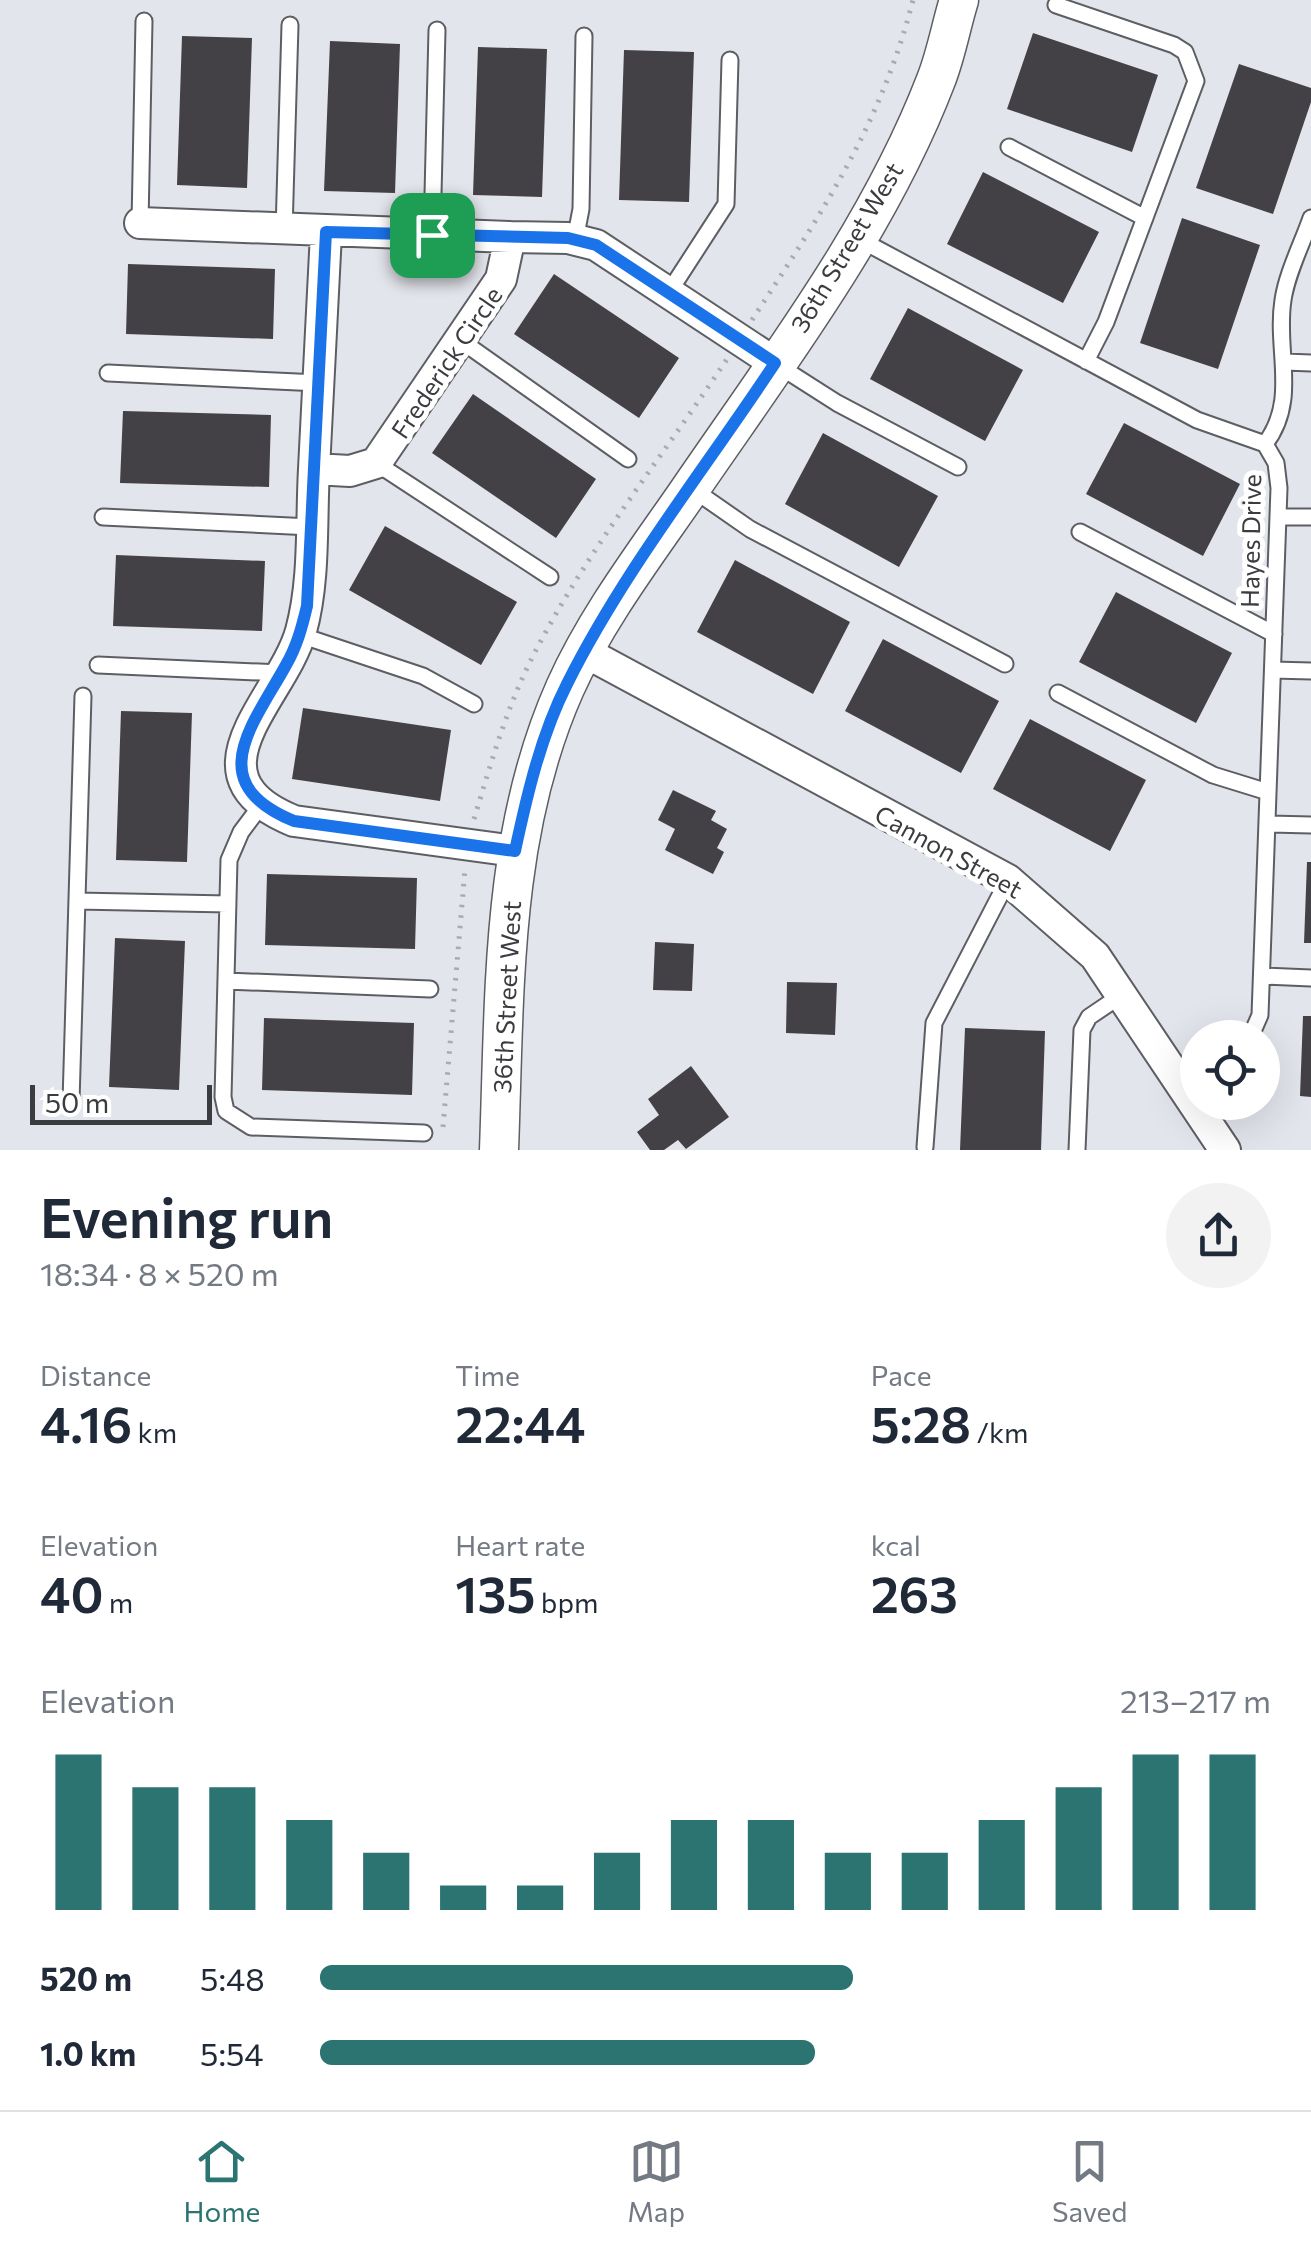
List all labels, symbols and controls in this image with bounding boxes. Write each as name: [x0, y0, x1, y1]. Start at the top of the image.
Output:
street label: 36th Street West: [784, 157, 908, 337]
pin: [390, 193, 475, 278]
icon: arrive: [405, 208, 460, 263]
street label: Frederick Circle: [384, 280, 508, 444]
street label: Hayes Drive: [1234, 474, 1266, 608]
street label: Cannon Street: [870, 798, 1028, 904]
street label: 36th Street West: [486, 900, 526, 1094]
map controls: [1180, 1020, 1280, 1120]
button: locate: [1180, 1020, 1280, 1120]
scale bar: [30, 1080, 212, 1124]
text: 50 m: [45, 1085, 109, 1119]
text: Evening run: [40, 1182, 333, 1249]
button: share: [1166, 1183, 1271, 1288]
text: 18:34 · 8 × 520 m: [40, 1253, 279, 1293]
text: Distance: [40, 1358, 151, 1392]
text: Time: [455, 1358, 520, 1392]
text: Pace: [871, 1358, 932, 1392]
text: 4.16: [40, 1392, 132, 1453]
text: 22:44: [455, 1392, 585, 1453]
text: 5:28: [871, 1392, 971, 1453]
text: km: [132, 1415, 177, 1449]
text: /km: [971, 1415, 1029, 1449]
text: Elevation: [40, 1528, 158, 1562]
text: Heart rate: [455, 1528, 585, 1562]
text: kcal: [871, 1528, 921, 1562]
text: 40: [40, 1562, 103, 1623]
text: 135: [455, 1562, 535, 1623]
text: 263: [871, 1562, 958, 1623]
text: m: [103, 1585, 133, 1619]
text: bpm: [535, 1585, 598, 1619]
text: Elevation: [40, 1680, 175, 1720]
text: 213–217 m: [1120, 1680, 1271, 1720]
text: 520 m: [40, 1958, 132, 1998]
text: 5:48: [200, 1958, 265, 1998]
text: 1.0 km: [40, 2033, 136, 2073]
text: 5:54: [200, 2033, 264, 2073]
tab: Home: [183, 2134, 260, 2228]
tab: Map: [627, 2134, 685, 2228]
tab: Saved: [1052, 2134, 1128, 2228]

